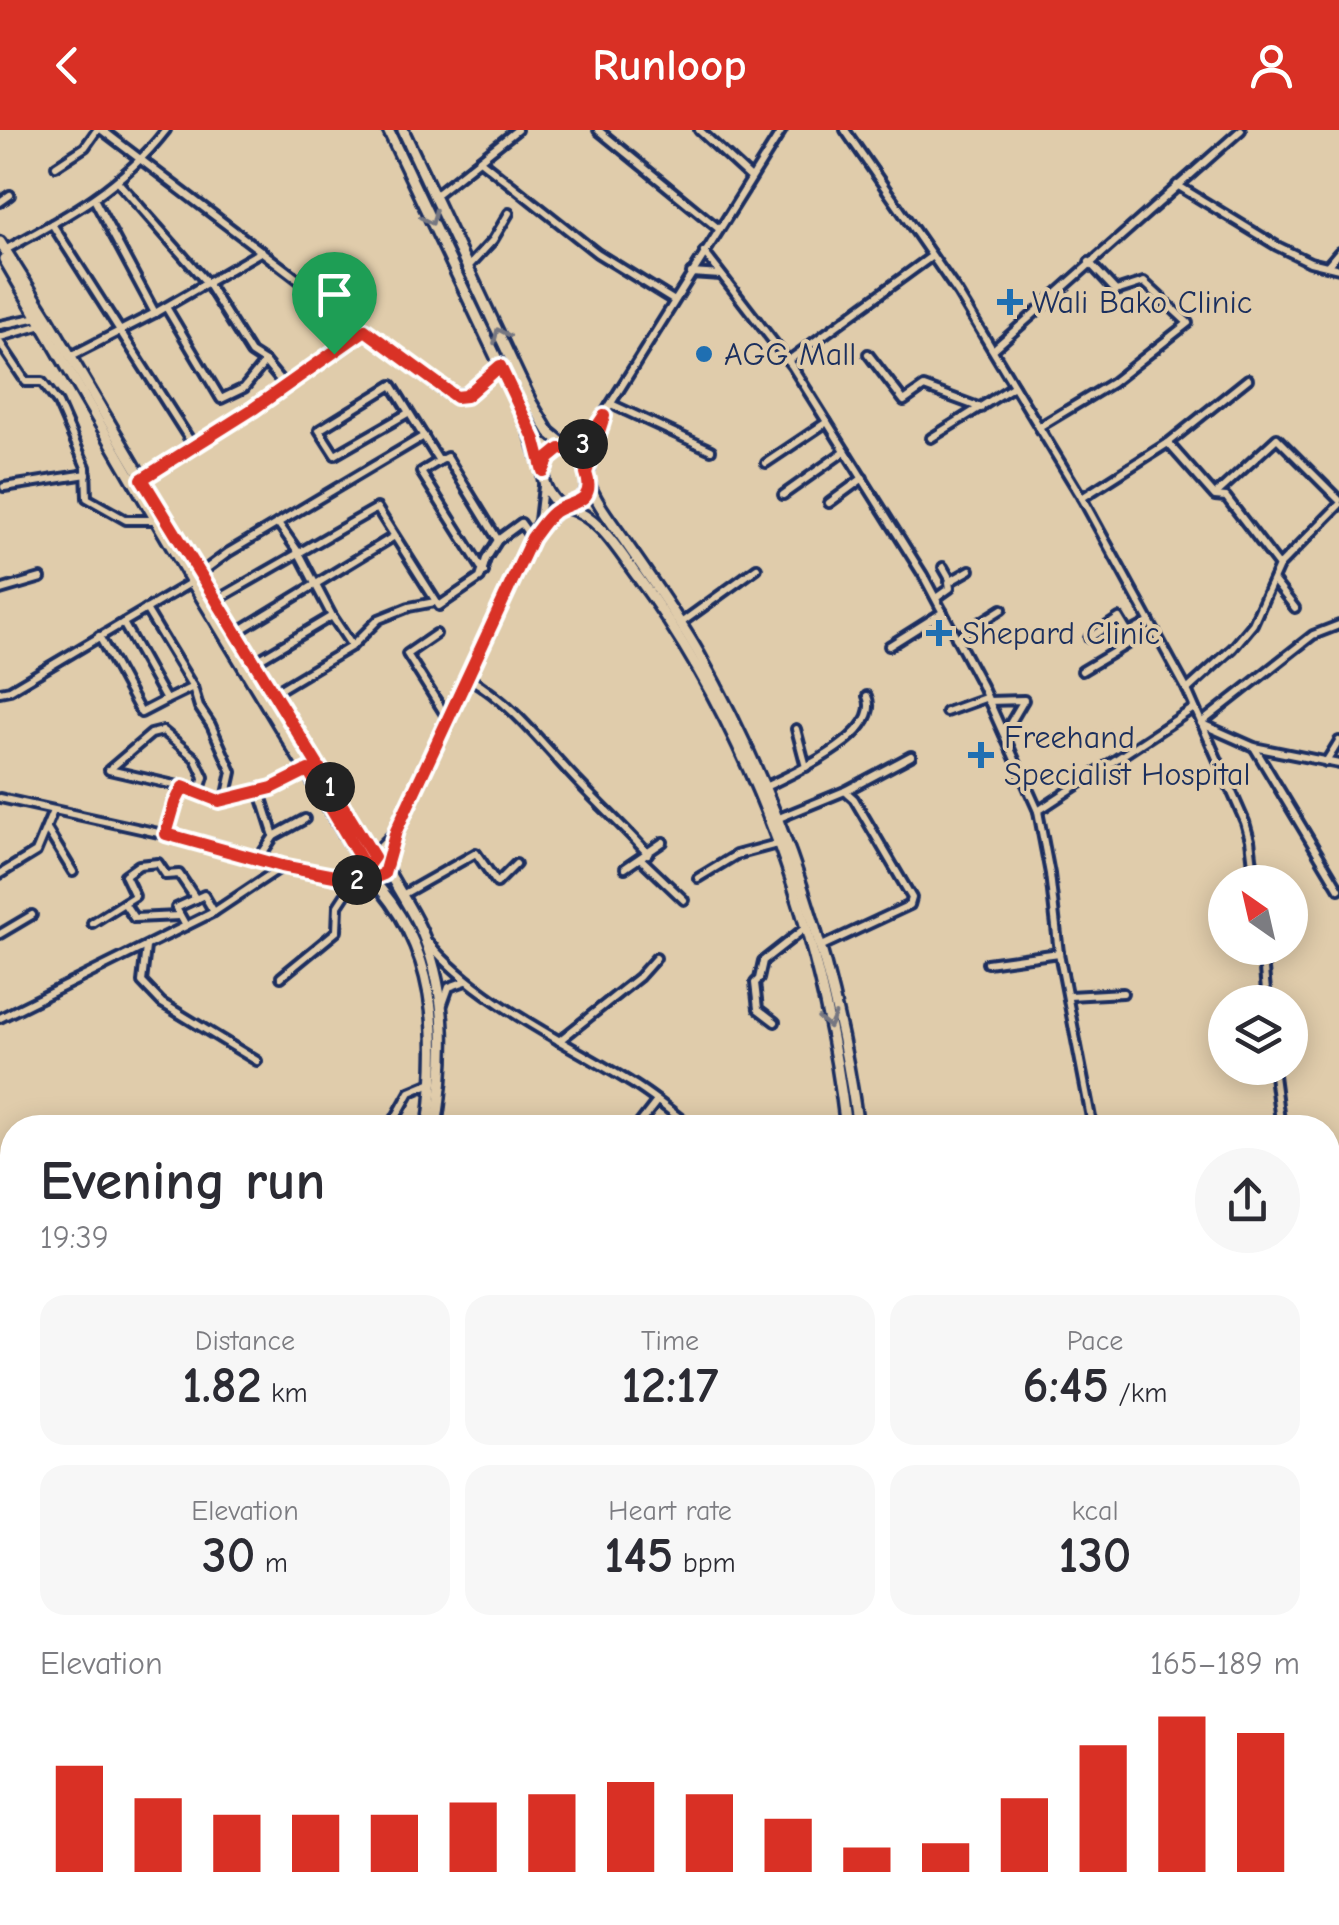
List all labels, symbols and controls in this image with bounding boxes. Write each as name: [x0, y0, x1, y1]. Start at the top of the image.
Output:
icon: back: [40, 38, 95, 93]
icon: person: [1244, 38, 1299, 93]
text: Runloop: [592, 39, 747, 91]
one-way arrow: [418, 208, 438, 226]
pin: [292, 252, 377, 355]
icon: arrive: [307, 267, 362, 322]
place label: Wali Bako Clinic: [1032, 284, 1252, 321]
marker: Wali Bako Clinic: [997, 289, 1023, 315]
one-way arrow: [492, 327, 512, 345]
place label: AGG Mall: [724, 336, 856, 373]
marker: AGG Mall: [693, 343, 715, 365]
pin: 3: [558, 419, 608, 469]
text: 3: [576, 428, 590, 460]
place label: Shepard Clinic: [962, 615, 1160, 652]
marker: Shepard Clinic: [926, 620, 952, 646]
place label: Freehand Specialist Hospital: [1004, 719, 1250, 793]
marker: Freehand Specialist Hospital: [968, 742, 994, 768]
pin: 1: [305, 762, 355, 812]
text: 1: [324, 771, 336, 803]
pin: 2: [332, 855, 382, 905]
text: 2: [350, 864, 364, 896]
north arrow: [1208, 865, 1308, 965]
map controls: [1208, 865, 1308, 1085]
button: layers: [1208, 985, 1308, 1085]
one-way arrow: [816, 1012, 837, 1029]
button: share: [1195, 1148, 1300, 1253]
text: Evening run: [40, 1149, 325, 1213]
text: 19:39: [40, 1219, 109, 1256]
text: Distance: [195, 1325, 295, 1357]
text: Time: [641, 1325, 699, 1357]
text: Pace: [1067, 1325, 1123, 1357]
text: 1.82: [182, 1357, 262, 1415]
text: 12:17: [621, 1357, 719, 1415]
text: 6:45: [1023, 1357, 1109, 1415]
text: km: [262, 1377, 308, 1409]
text: /km: [1109, 1377, 1167, 1409]
text: Elevation: [191, 1495, 299, 1527]
text: Heart rate: [608, 1495, 732, 1527]
text: kcal: [1071, 1495, 1119, 1527]
text: 30: [202, 1527, 255, 1585]
text: 145: [604, 1527, 673, 1585]
text: 130: [1059, 1527, 1131, 1585]
text: m: [255, 1547, 288, 1579]
text: bpm: [673, 1547, 736, 1579]
text: Elevation: [40, 1645, 163, 1682]
text: 165–189 m: [1150, 1645, 1300, 1682]

